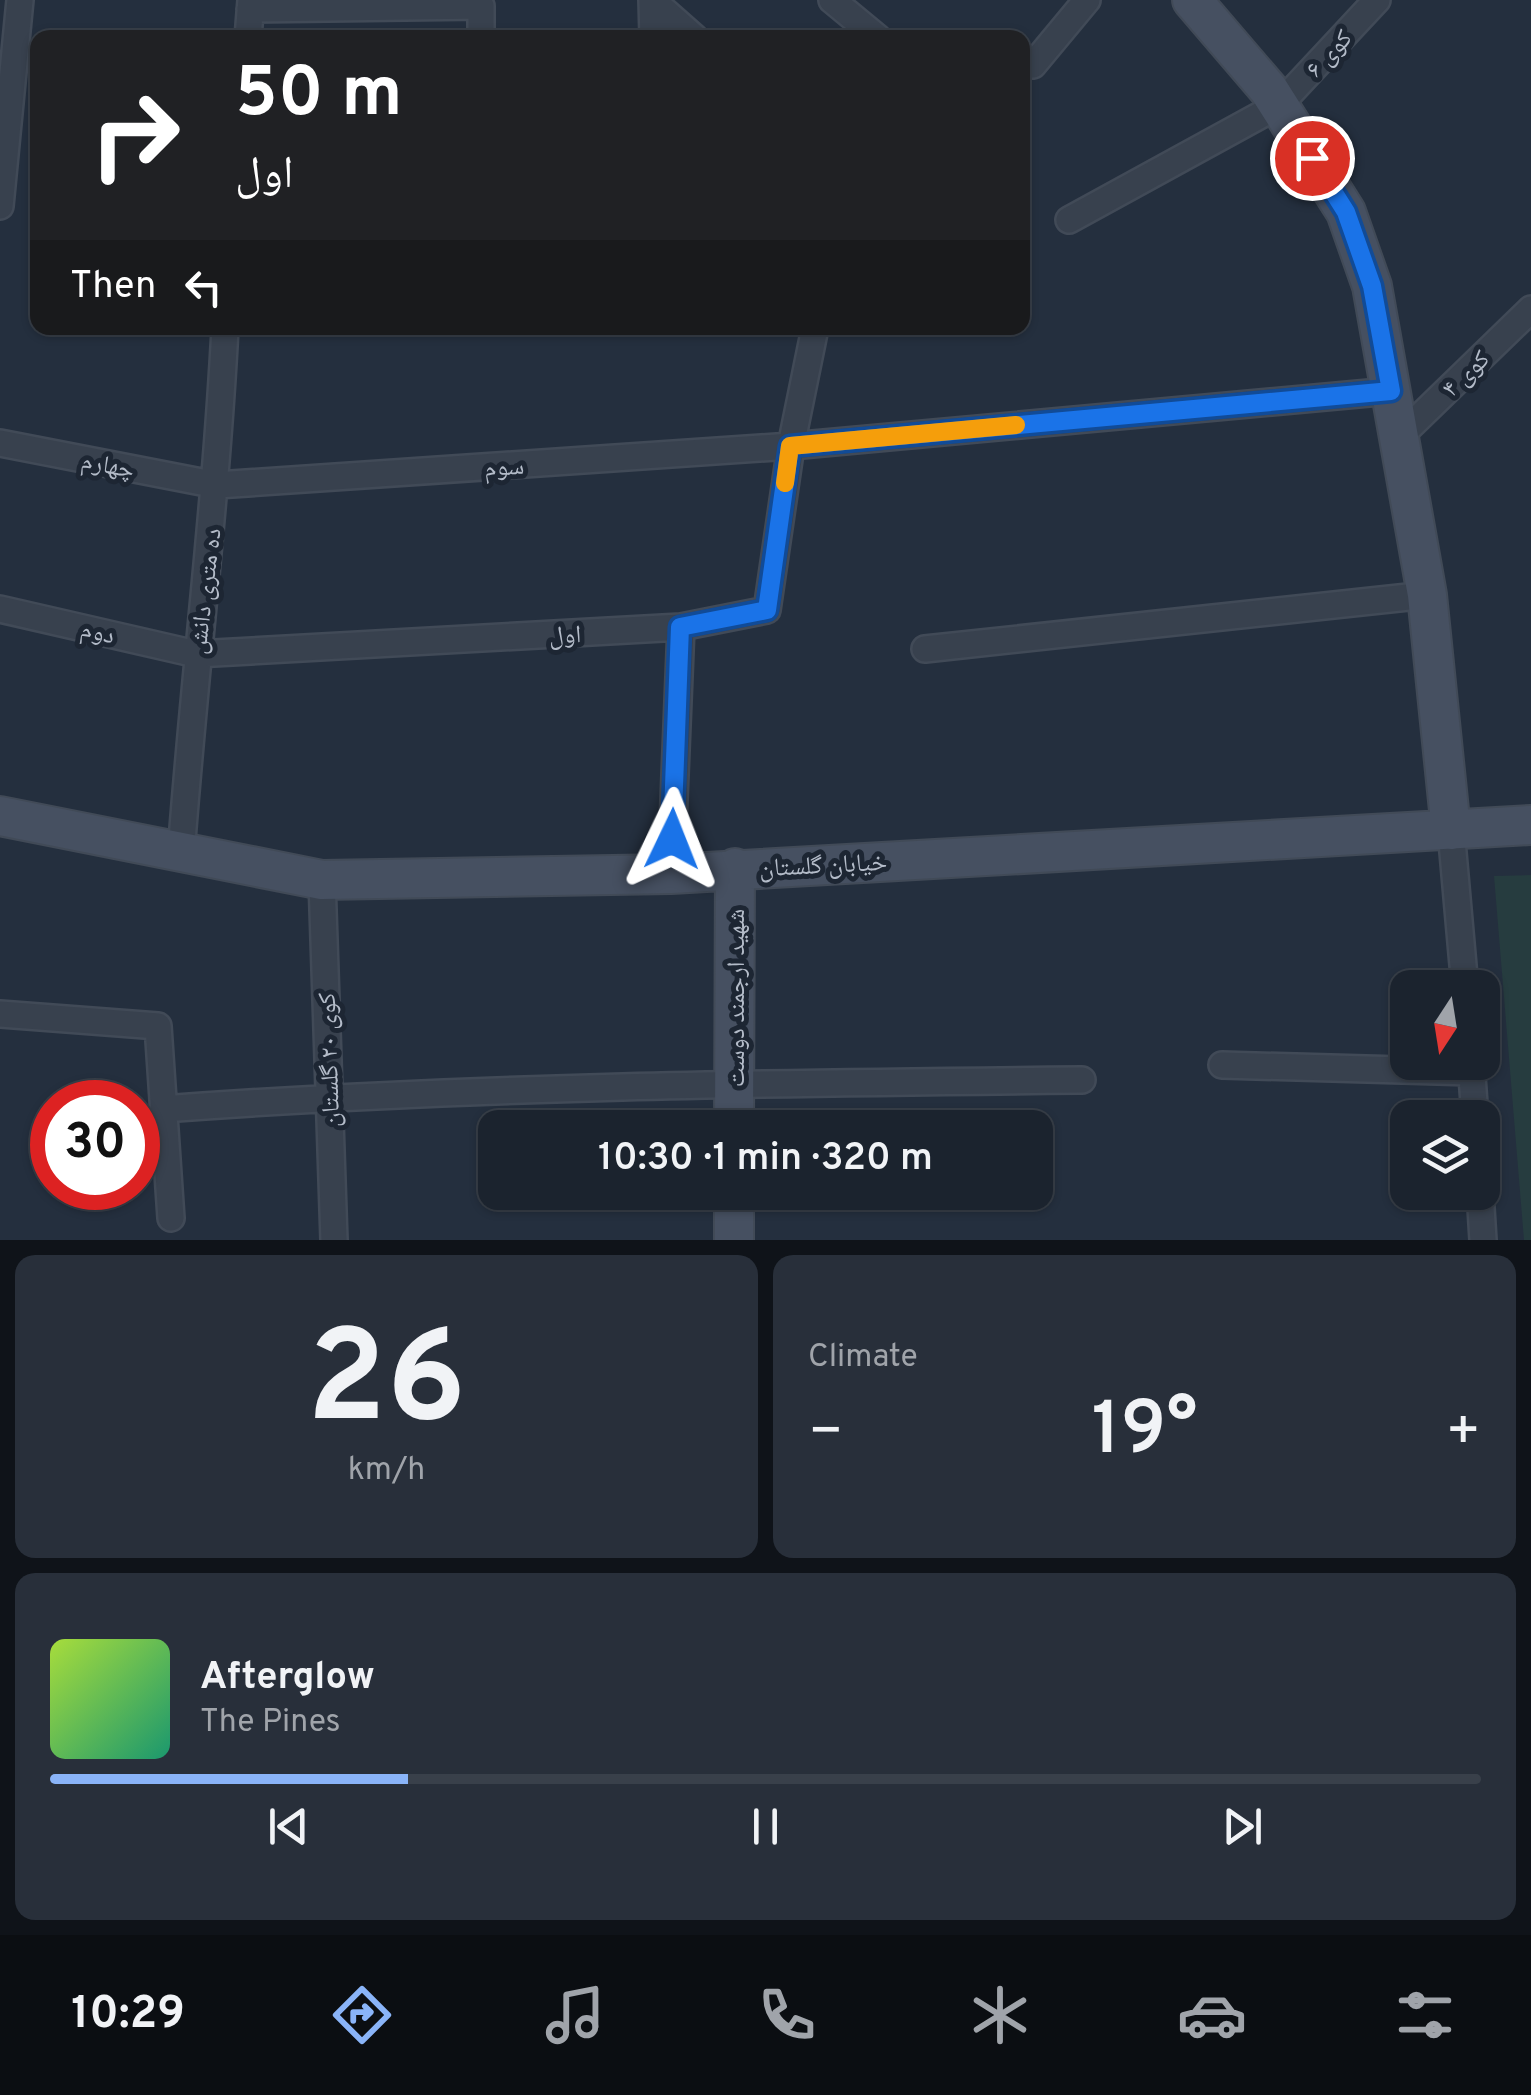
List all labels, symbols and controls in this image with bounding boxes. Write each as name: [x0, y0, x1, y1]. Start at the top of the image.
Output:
street label: کوی ۶: [1300, 24, 1361, 86]
text: 50 m: [235, 52, 402, 141]
icon: right: [70, 70, 200, 200]
pin: [1270, 116, 1355, 201]
icon: arrive: [1285, 131, 1340, 186]
text: اول: [235, 147, 294, 204]
icon: left: [176, 260, 231, 315]
text: Then: [70, 263, 156, 312]
street label: کوی ۴: [1436, 345, 1498, 406]
street label: چهارم: [78, 446, 137, 488]
street label: سوم: [483, 452, 525, 486]
street label: ده متری دانش: [183, 526, 231, 656]
street label: دوم: [77, 614, 118, 653]
street label: اول: [548, 620, 582, 654]
position arrow: [620, 787, 724, 891]
street label: خیابان گلستان: [758, 848, 888, 886]
street label: شهید ارجمند دوست: [722, 909, 754, 1087]
north arrow: [1390, 970, 1500, 1080]
map controls: [1390, 970, 1500, 1210]
street label: کوی ۲۰ گلستان: [313, 992, 349, 1128]
speed limit sign: 30: [30, 1080, 160, 1210]
button: layers: [1390, 1100, 1500, 1210]
text: 10:30 · 1 min · 320 m: [598, 1135, 933, 1184]
text: 26: [307, 1303, 466, 1468]
text: Climate: [808, 1338, 918, 1378]
text: 19°: [1091, 1386, 1198, 1481]
text: −: [808, 1399, 843, 1469]
text: +: [1446, 1399, 1481, 1469]
text: km/h: [348, 1451, 425, 1491]
text: Afterglow: [200, 1654, 375, 1703]
text: The Pines: [200, 1703, 341, 1743]
icon: previous: [261, 1799, 316, 1854]
icon: pause: [738, 1799, 793, 1854]
icon: next: [1215, 1799, 1270, 1854]
icon: directions: [327, 1980, 397, 2050]
icon: music: [540, 1980, 610, 2050]
icon: phone: [752, 1980, 822, 2050]
icon: climate: [965, 1980, 1035, 2050]
icon: car: [1177, 1980, 1247, 2050]
icon: filters: [1390, 1980, 1460, 2050]
text: 10:29: [71, 1987, 185, 2044]

